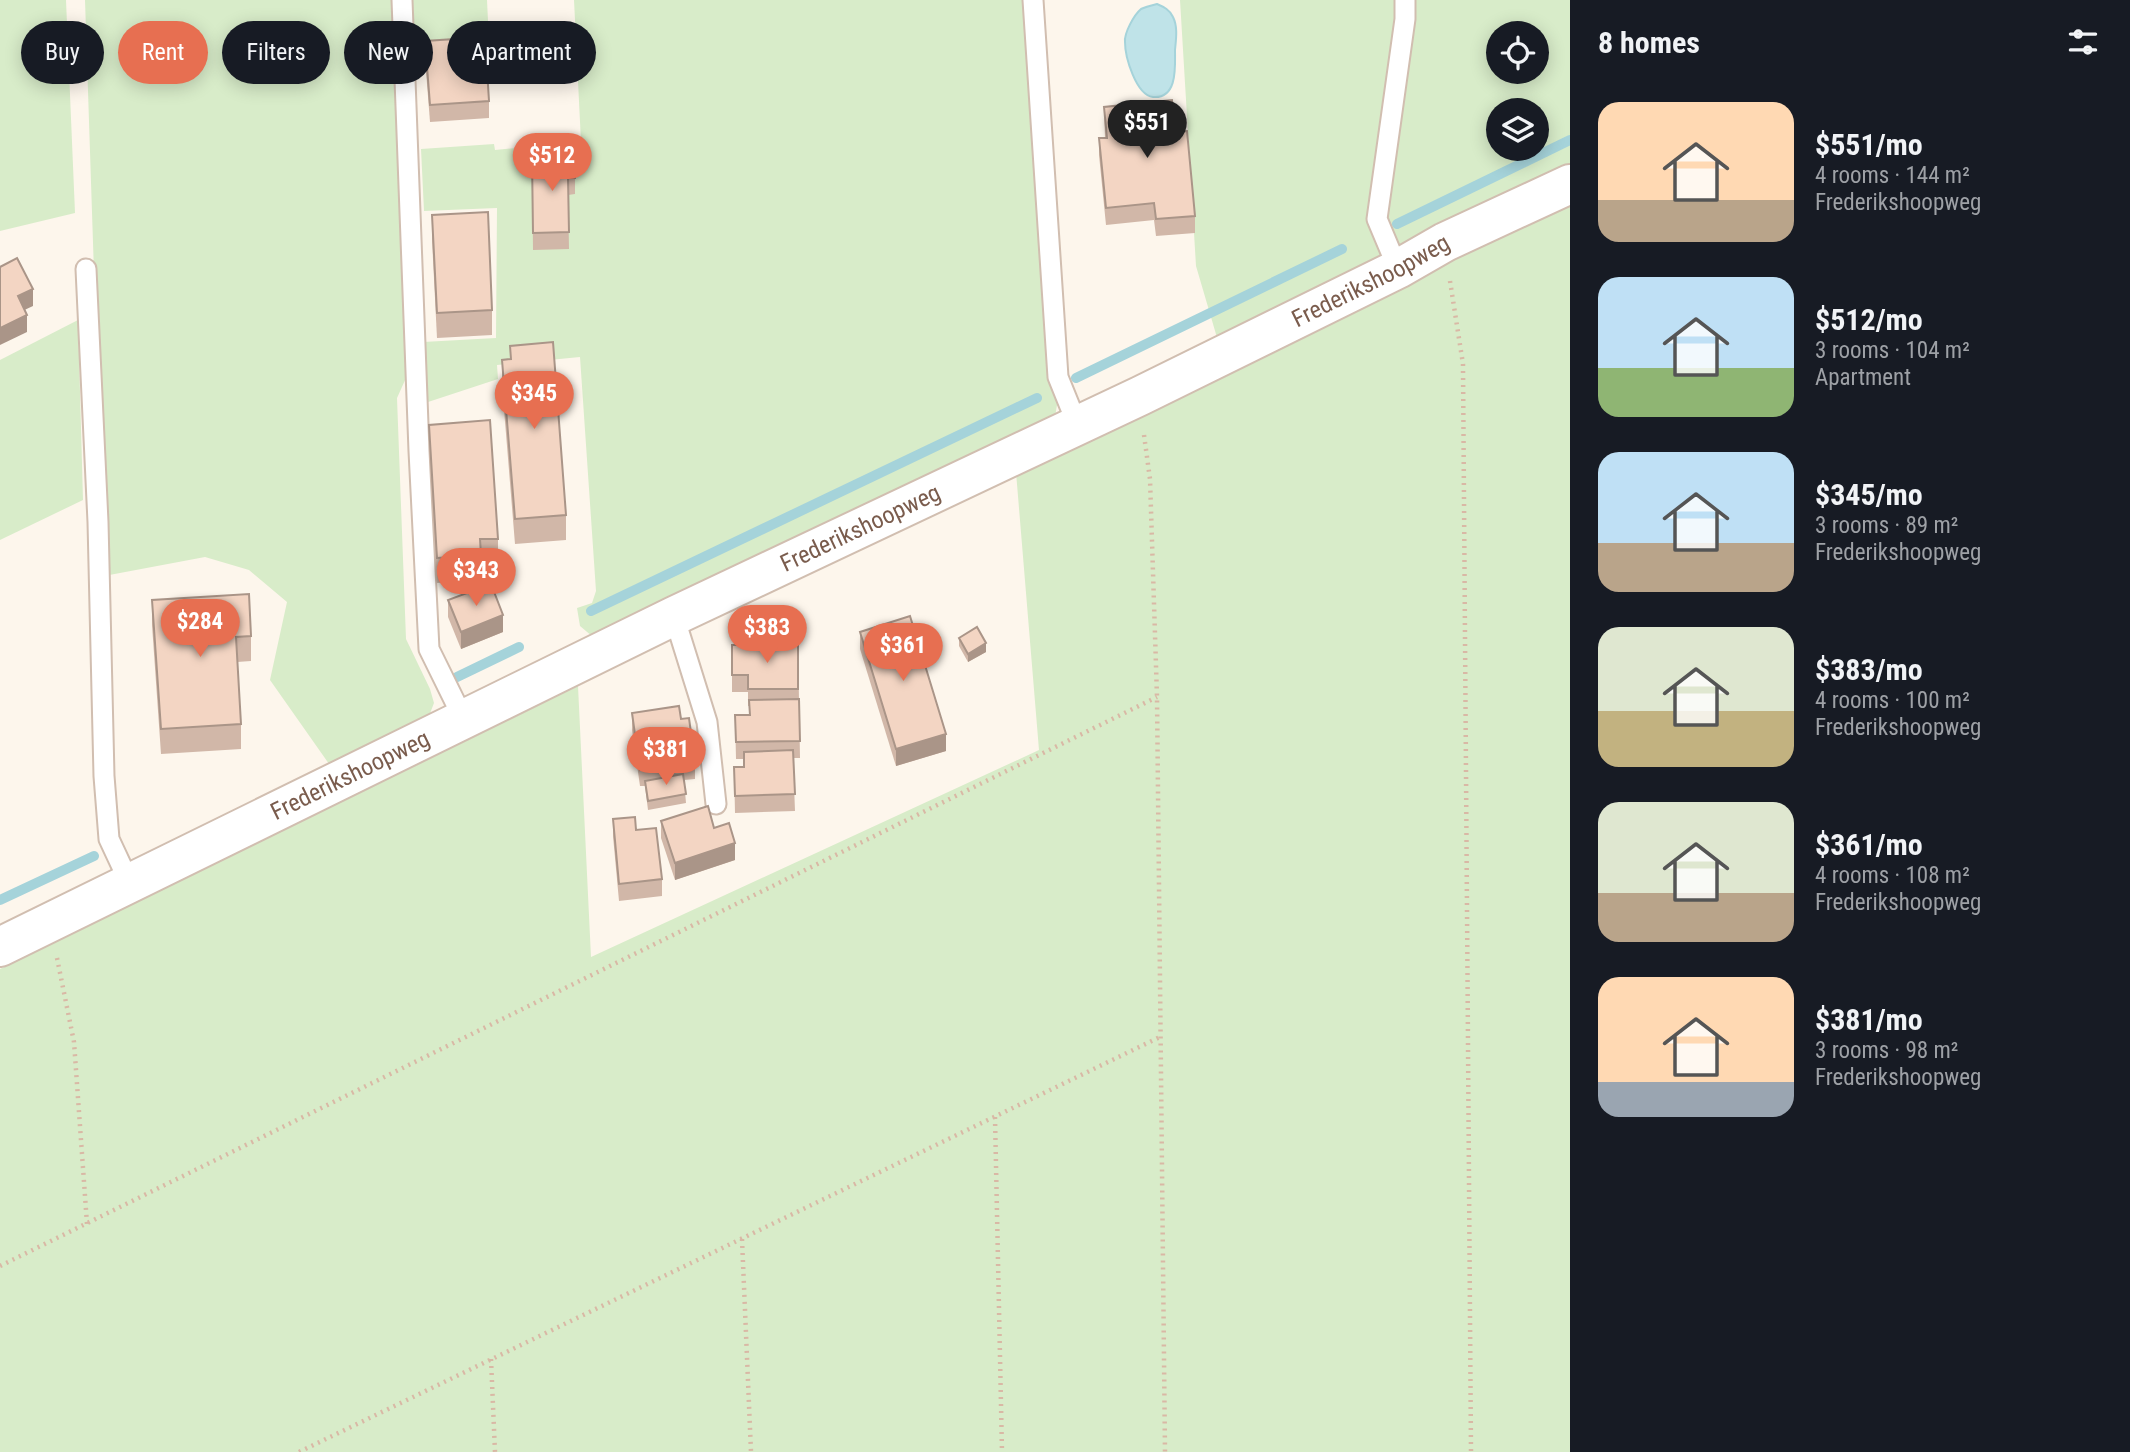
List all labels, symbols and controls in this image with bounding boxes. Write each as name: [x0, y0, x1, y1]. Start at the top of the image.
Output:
chip: Buy: [21, 21, 104, 84]
chip: Rent: [118, 21, 208, 84]
chip: Filters: [222, 21, 330, 84]
chip: New: [344, 21, 433, 84]
chip: Apartment: [447, 21, 596, 84]
map controls: [1486, 21, 1549, 161]
button: locate: [1486, 21, 1549, 84]
icon: filters: [2064, 23, 2102, 61]
text: 8 homes: [1598, 25, 1700, 60]
button: layers: [1486, 98, 1549, 161]
pin: $551: [1106, 100, 1188, 160]
text: $551: [1124, 109, 1170, 136]
text: $551/mo: [1815, 127, 1923, 162]
icon: home: [1654, 130, 1738, 214]
pin: $512: [511, 134, 593, 193]
text: $512: [529, 142, 575, 169]
text: 4 rooms · 144 m²: [1815, 162, 1970, 189]
text: Frederikshoopweg: [1815, 189, 1981, 216]
street label: Frederikshoopweg: [1287, 228, 1454, 333]
text: $512/mo: [1815, 302, 1923, 337]
icon: home: [1654, 305, 1738, 389]
text: 3 rooms · 104 m²: [1815, 337, 1970, 364]
text: Apartment: [1815, 364, 1911, 391]
pin: $345: [493, 372, 575, 431]
text: $345: [511, 380, 557, 407]
text: $345/mo: [1815, 477, 1923, 512]
street label: Frederikshoopweg: [776, 478, 945, 578]
icon: home: [1654, 480, 1738, 564]
text: 3 rooms · 89 m²: [1815, 512, 1958, 539]
text: Frederikshoopweg: [1815, 539, 1981, 566]
pin: $343: [435, 548, 517, 608]
text: $343: [453, 557, 499, 584]
pin: $284: [159, 600, 241, 659]
pin: $383: [726, 606, 808, 665]
text: $284: [177, 608, 223, 635]
text: $383: [744, 614, 790, 641]
pin: $361: [862, 624, 944, 683]
text: $361: [880, 632, 926, 659]
text: $383/mo: [1815, 652, 1923, 687]
icon: home: [1654, 655, 1738, 739]
text: 4 rooms · 100 m²: [1815, 687, 1970, 714]
text: Frederikshoopweg: [1815, 714, 1981, 741]
street label: Frederikshoopweg: [266, 724, 434, 826]
pin: $381: [625, 728, 707, 787]
text: $381: [643, 736, 689, 763]
text: $361/mo: [1815, 827, 1923, 862]
icon: home: [1654, 830, 1738, 914]
text: 4 rooms · 108 m²: [1815, 862, 1970, 889]
text: Frederikshoopweg: [1815, 889, 1981, 916]
text: $381/mo: [1815, 1002, 1923, 1037]
icon: home: [1654, 1005, 1738, 1089]
text: 3 rooms · 98 m²: [1815, 1037, 1958, 1064]
text: Frederikshoopweg: [1815, 1064, 1981, 1091]

